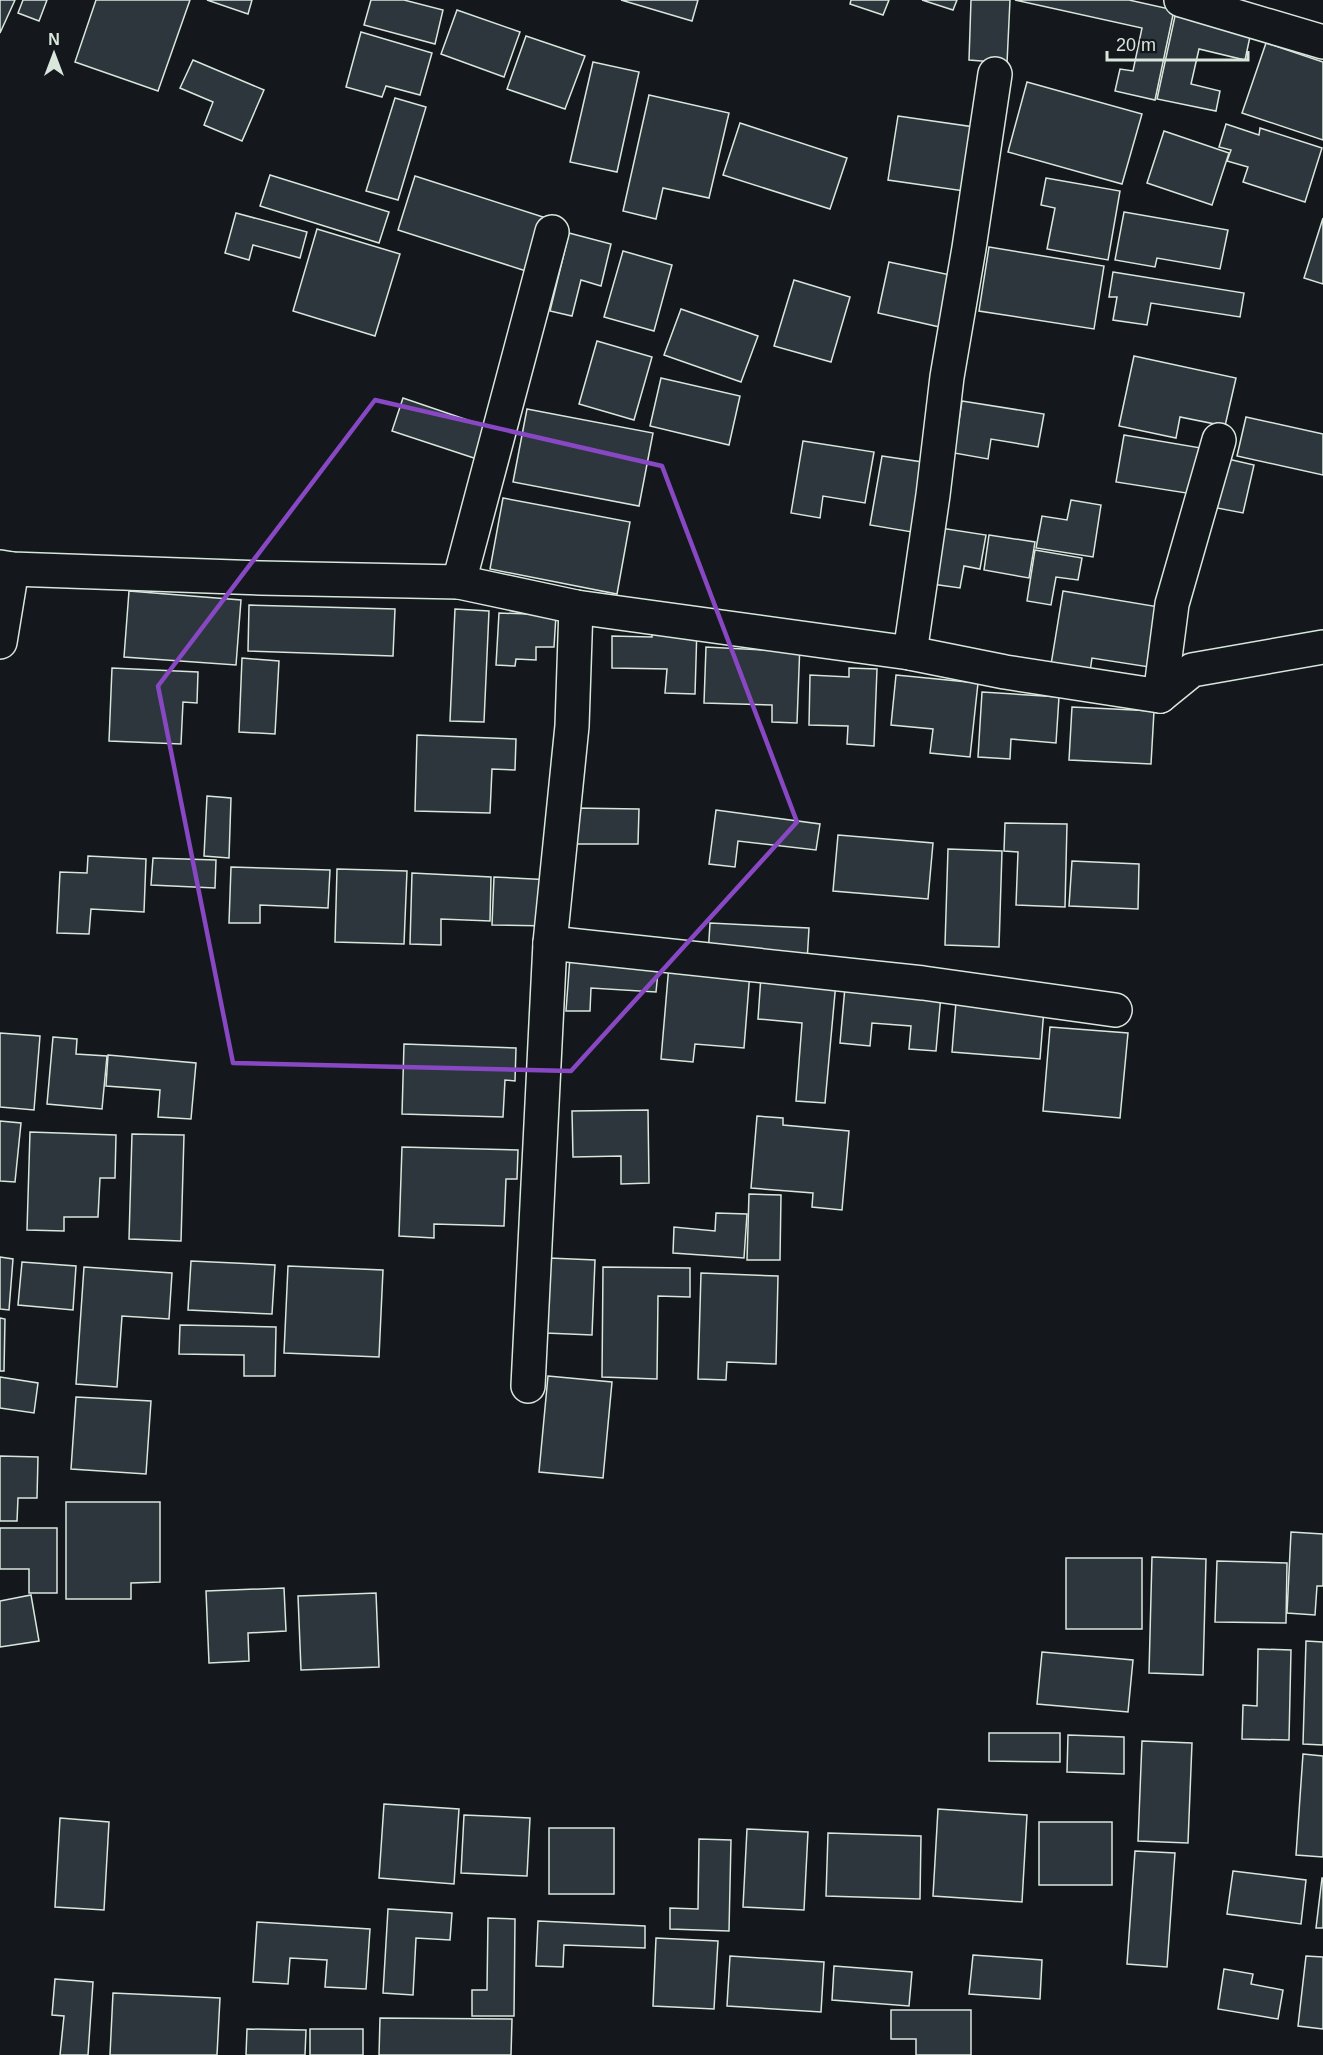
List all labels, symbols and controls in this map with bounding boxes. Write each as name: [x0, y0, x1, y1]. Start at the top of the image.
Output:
north arrow: [24, 24, 84, 84]
scale bar: [1107, 24, 1248, 62]
text: N: [48, 31, 60, 48]
text: 20 m: [1116, 35, 1156, 55]

